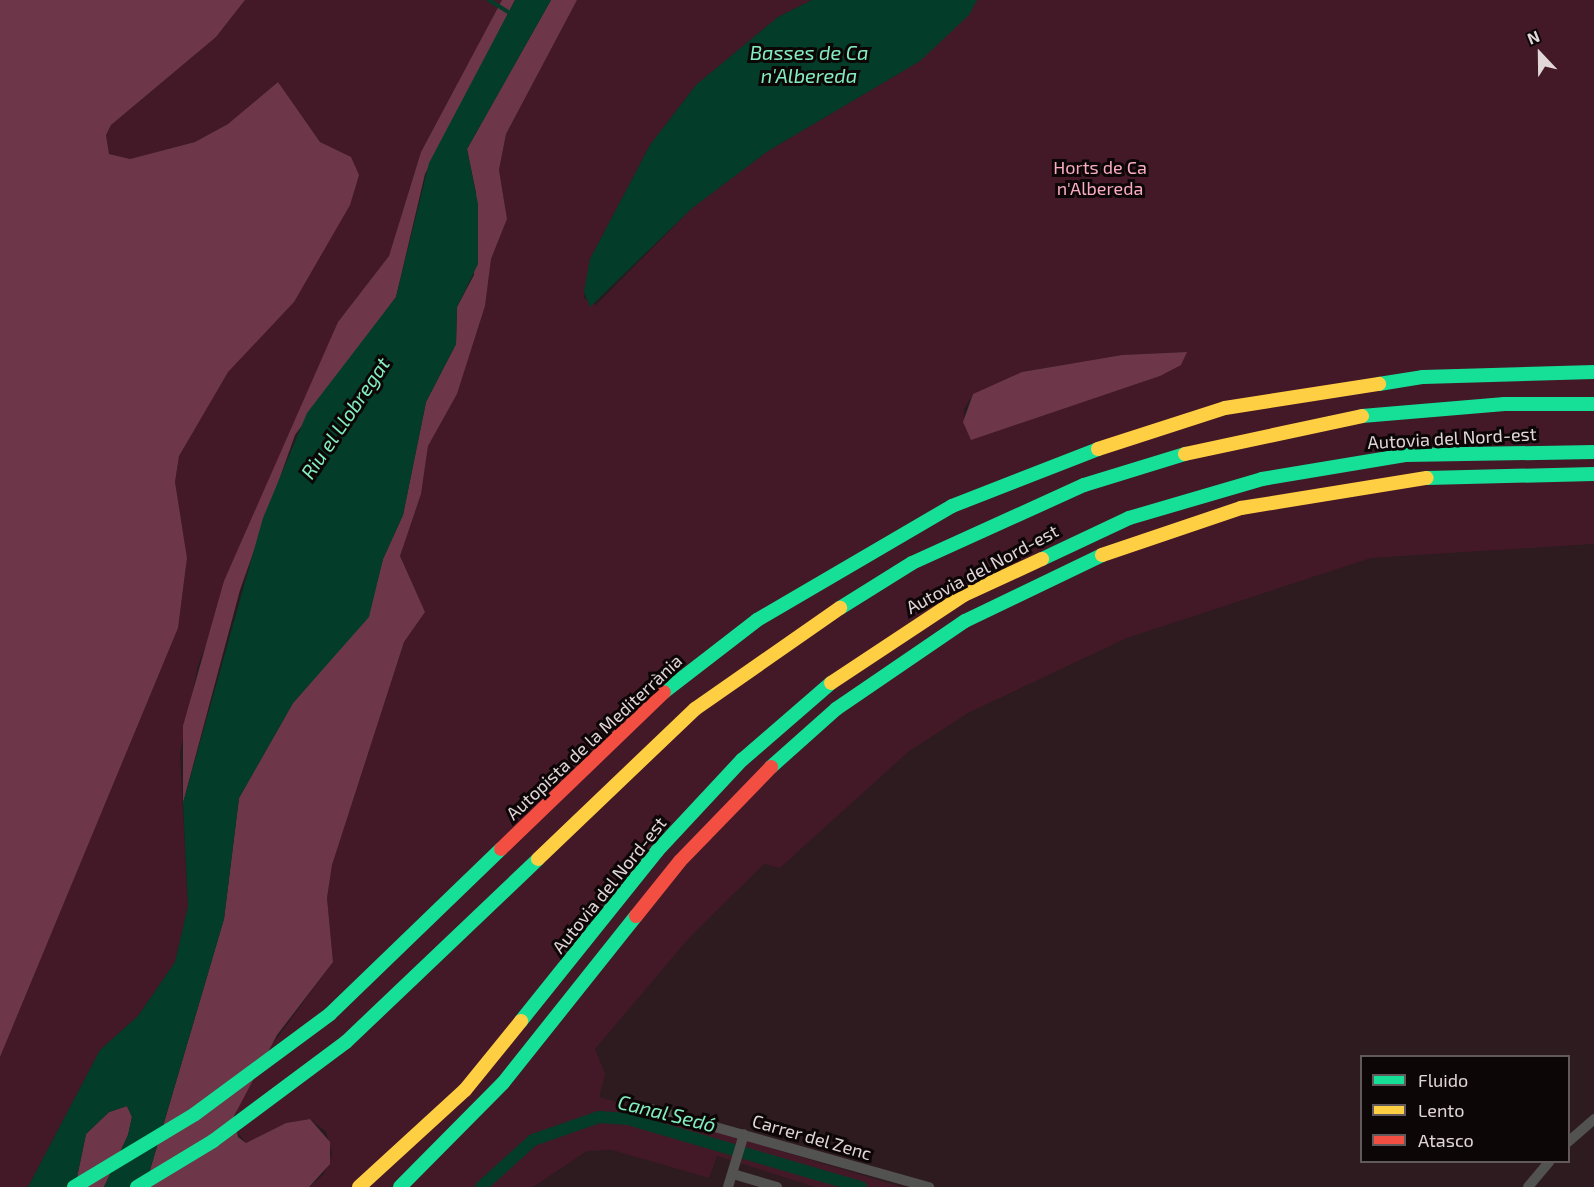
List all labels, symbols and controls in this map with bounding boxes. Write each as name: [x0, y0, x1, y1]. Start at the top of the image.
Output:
north arrow: [1510, 24, 1570, 84]
text: N: [1524, 26, 1542, 48]
water label: Basses de Ca n'Albereda: [750, 40, 868, 87]
park label: Horts de Ca n'Albereda: [1053, 157, 1147, 200]
water label: Riu el Llobregat: [295, 352, 395, 484]
street label: Autovia del Nord-est: [1367, 423, 1537, 453]
street label: Autovia del Nord-est: [902, 520, 1062, 618]
street label: Autopista de la Mediterrània: [502, 650, 686, 824]
street label: Autovia del Nord-est: [547, 812, 671, 958]
legend: [1360, 1055, 1570, 1163]
text: Fluido: [1418, 1069, 1468, 1091]
water label: Canal Sedó: [615, 1089, 719, 1137]
text: Lento: [1418, 1099, 1464, 1121]
street label: Carrer del Zenc: [750, 1110, 874, 1164]
text: Atasco: [1418, 1129, 1474, 1151]

